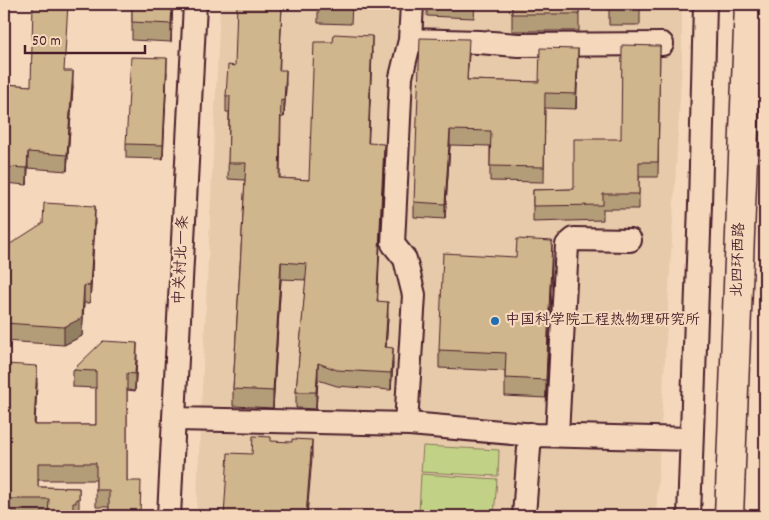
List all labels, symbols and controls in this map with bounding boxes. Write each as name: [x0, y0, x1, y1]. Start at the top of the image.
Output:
scale bar: [25, 22, 145, 54]
text: 50 m: [32, 31, 61, 53]
street label: 中关村北一条: [169, 214, 195, 306]
street label: 北四环西路: [727, 222, 751, 298]
place label: 中国科学院工程热物理研究所: [505, 310, 700, 332]
marker: 中国科学院工程热物理研究所: [489, 315, 501, 327]

